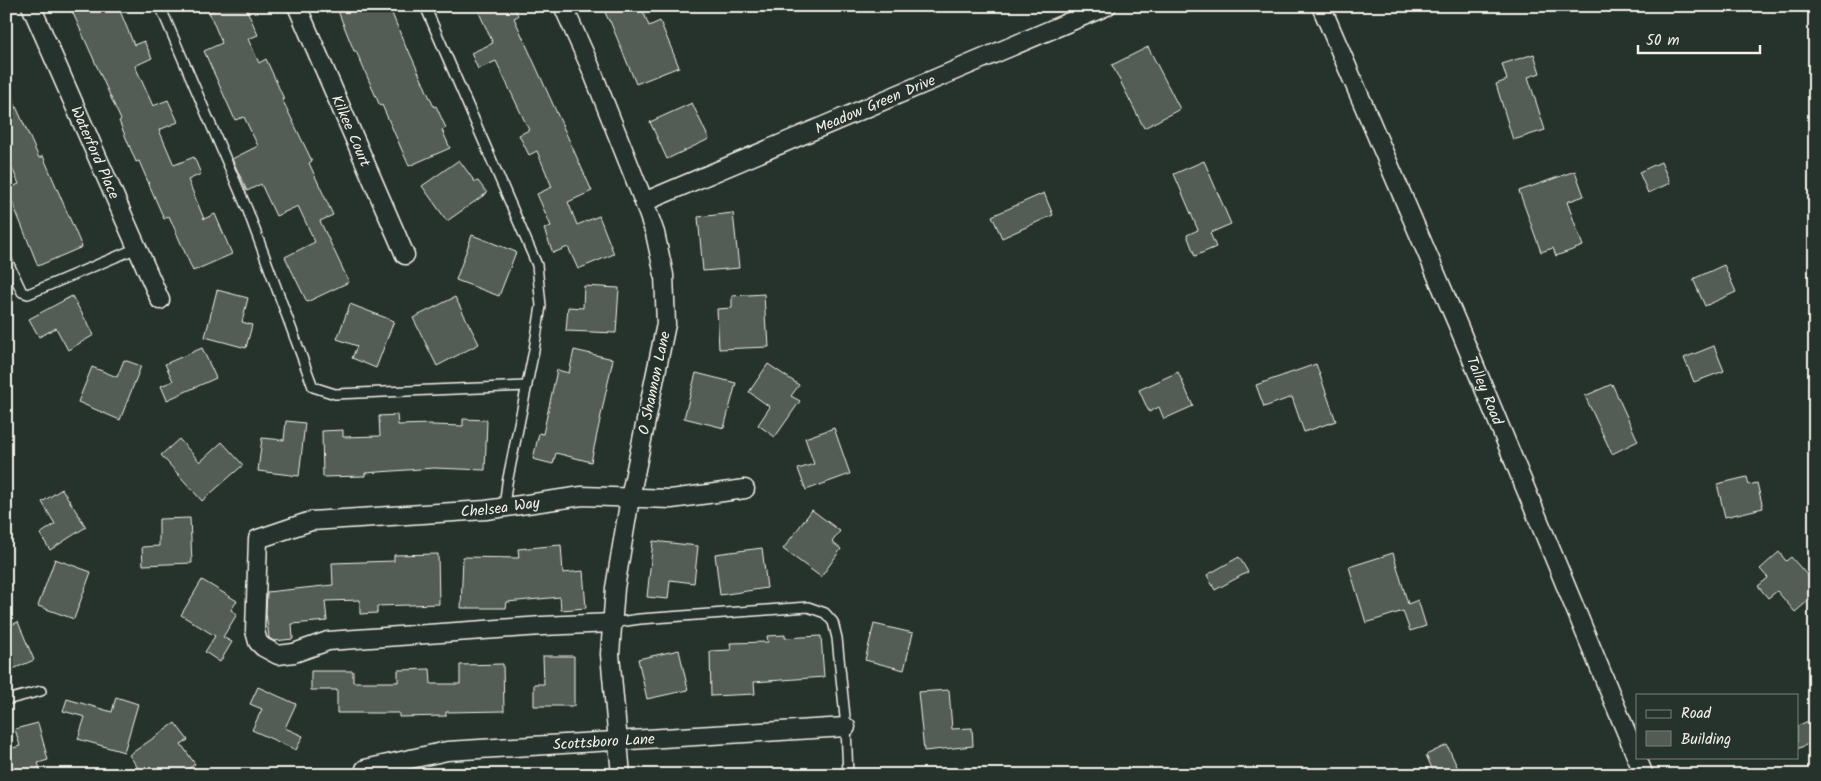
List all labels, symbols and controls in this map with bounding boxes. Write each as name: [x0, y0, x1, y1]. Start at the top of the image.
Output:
scale bar: [1638, 22, 1761, 54]
text: 50 m: [1646, 29, 1680, 53]
street label: Meadow Green Drive: [811, 69, 940, 141]
street label: Kilkee Court: [324, 91, 377, 171]
street label: Waterford Place: [63, 102, 125, 204]
street label: O Shannon Lane: [632, 329, 678, 437]
street label: Talley Road: [1459, 353, 1509, 429]
street label: Chelsea Way: [460, 491, 542, 525]
legend: [1636, 694, 1798, 758]
text: Road: [1681, 702, 1712, 726]
street label: Scottsboro Lane: [552, 728, 656, 758]
text: Building: [1681, 728, 1731, 752]

